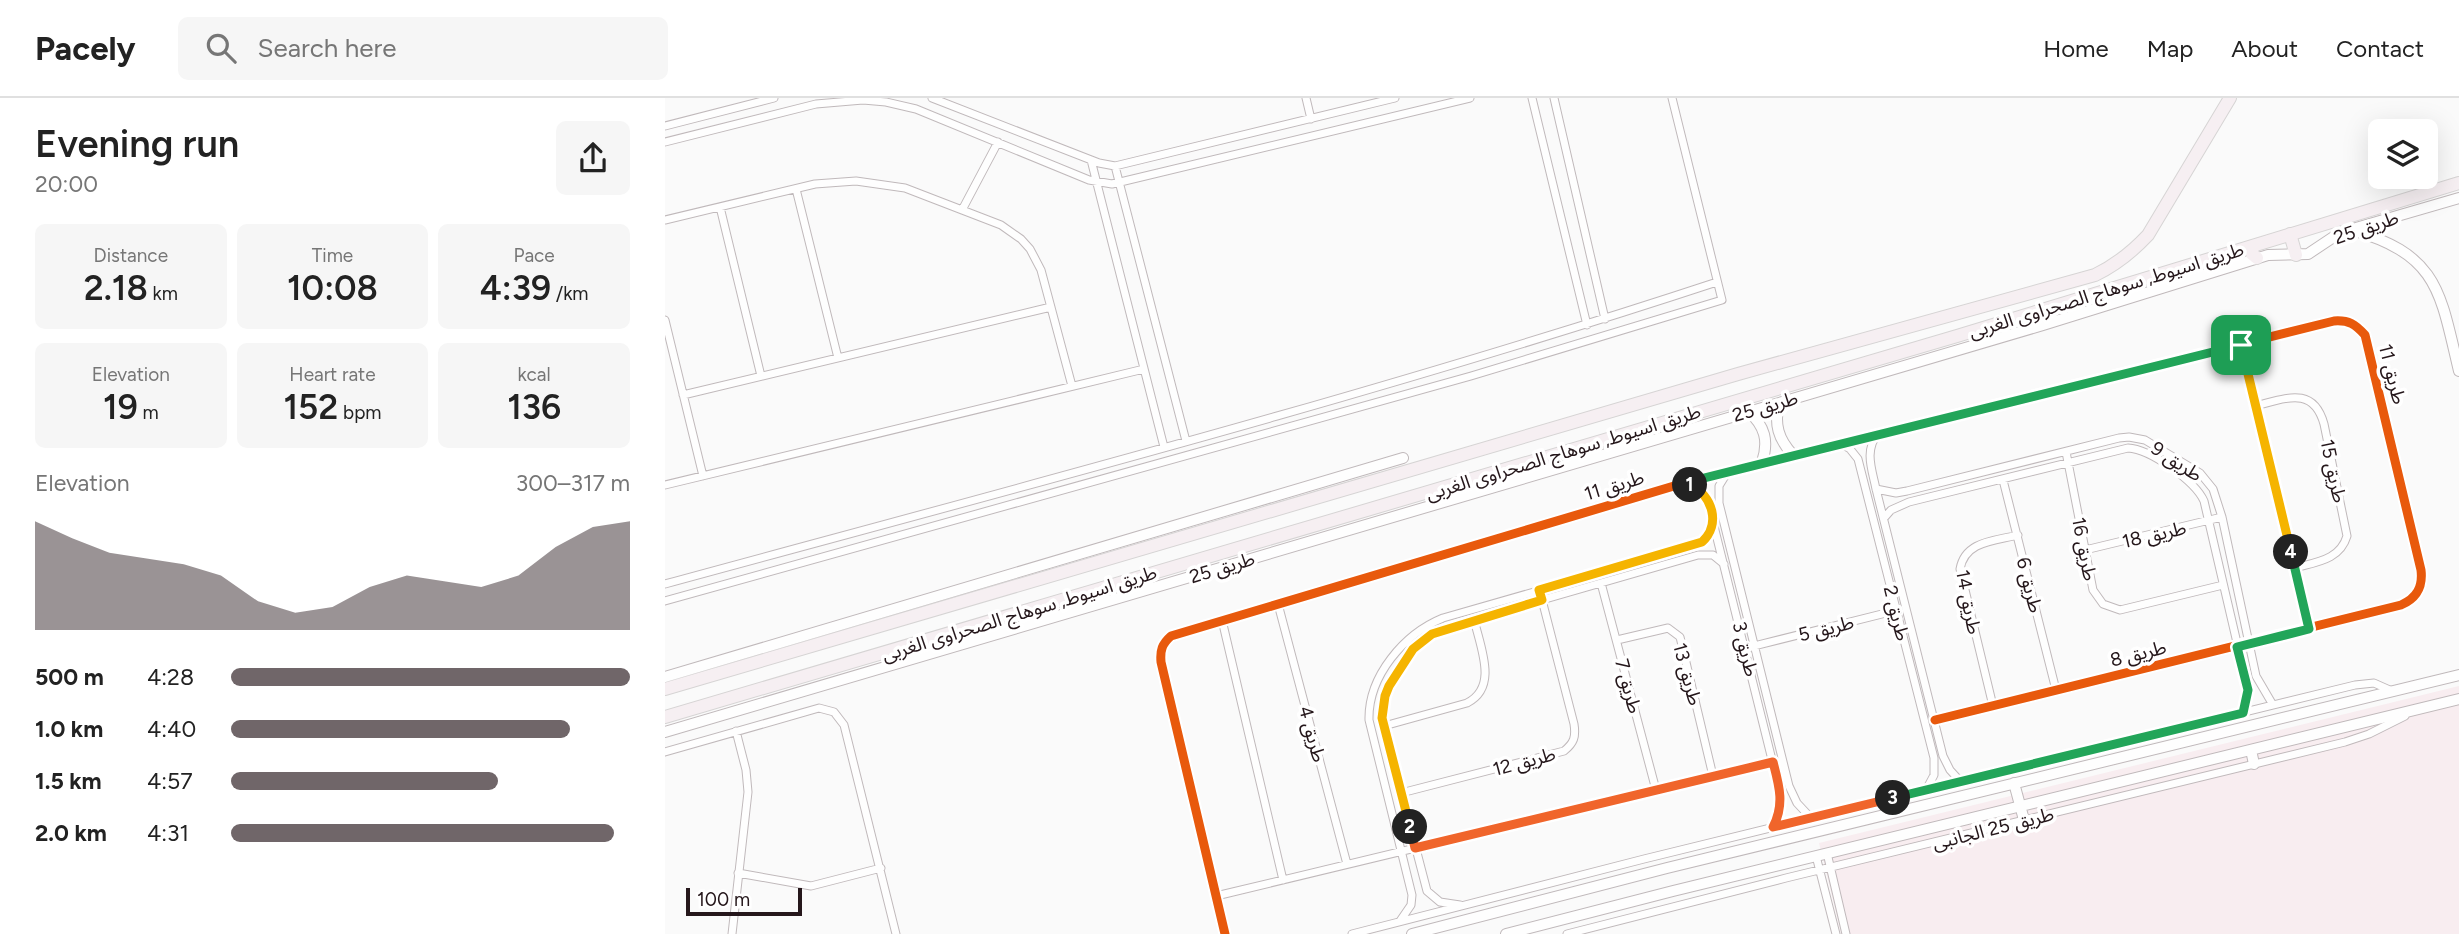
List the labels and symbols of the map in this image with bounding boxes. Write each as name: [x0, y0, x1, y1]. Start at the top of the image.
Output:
street label: طريق 25: [2331, 206, 2402, 249]
street label: طريق اسيوط, سوهاج الصحراوى الغربى: [1966, 238, 2247, 345]
pin: [2211, 315, 2271, 375]
street label: طريق 11: [2374, 342, 2411, 407]
street label: طريق 25: [1730, 386, 1801, 427]
street label: طريق اسيوط, سوهاج الصحراوى الغربى: [1423, 400, 1704, 507]
street label: طريق 9: [2147, 436, 2207, 486]
street label: طريق 15: [2316, 437, 2351, 505]
street label: طريق 11: [1581, 465, 1647, 505]
pin: 1: [1672, 468, 1707, 502]
street label: طريق 16: [2067, 515, 2102, 583]
street label: طريق 18: [2120, 516, 2189, 553]
pin: 4: [2273, 534, 2309, 570]
street label: طريق 25: [1187, 547, 1258, 588]
street label: طريق 6: [2012, 555, 2048, 615]
street label: طريق اسيوط, سوهاج الصحراوى الغربى: [879, 561, 1160, 668]
street label: طريق 14: [1951, 568, 1986, 636]
street label: طريق 2: [1879, 583, 1915, 643]
street label: طريق 5: [1796, 610, 1856, 646]
street label: طريق 3: [1728, 619, 1763, 679]
street label: طريق 8: [2108, 635, 2169, 672]
street label: طريق 13: [1668, 640, 1707, 708]
street label: طريق 7: [1610, 656, 1647, 716]
street label: طريق 4: [1294, 703, 1331, 765]
street label: طريق 12: [1490, 742, 1558, 781]
pin: 3: [1875, 780, 1911, 816]
street label: طريق 25 الجانبى: [1930, 802, 2056, 855]
pin: 2: [1393, 810, 1427, 844]
scale bar: [686, 885, 801, 917]

